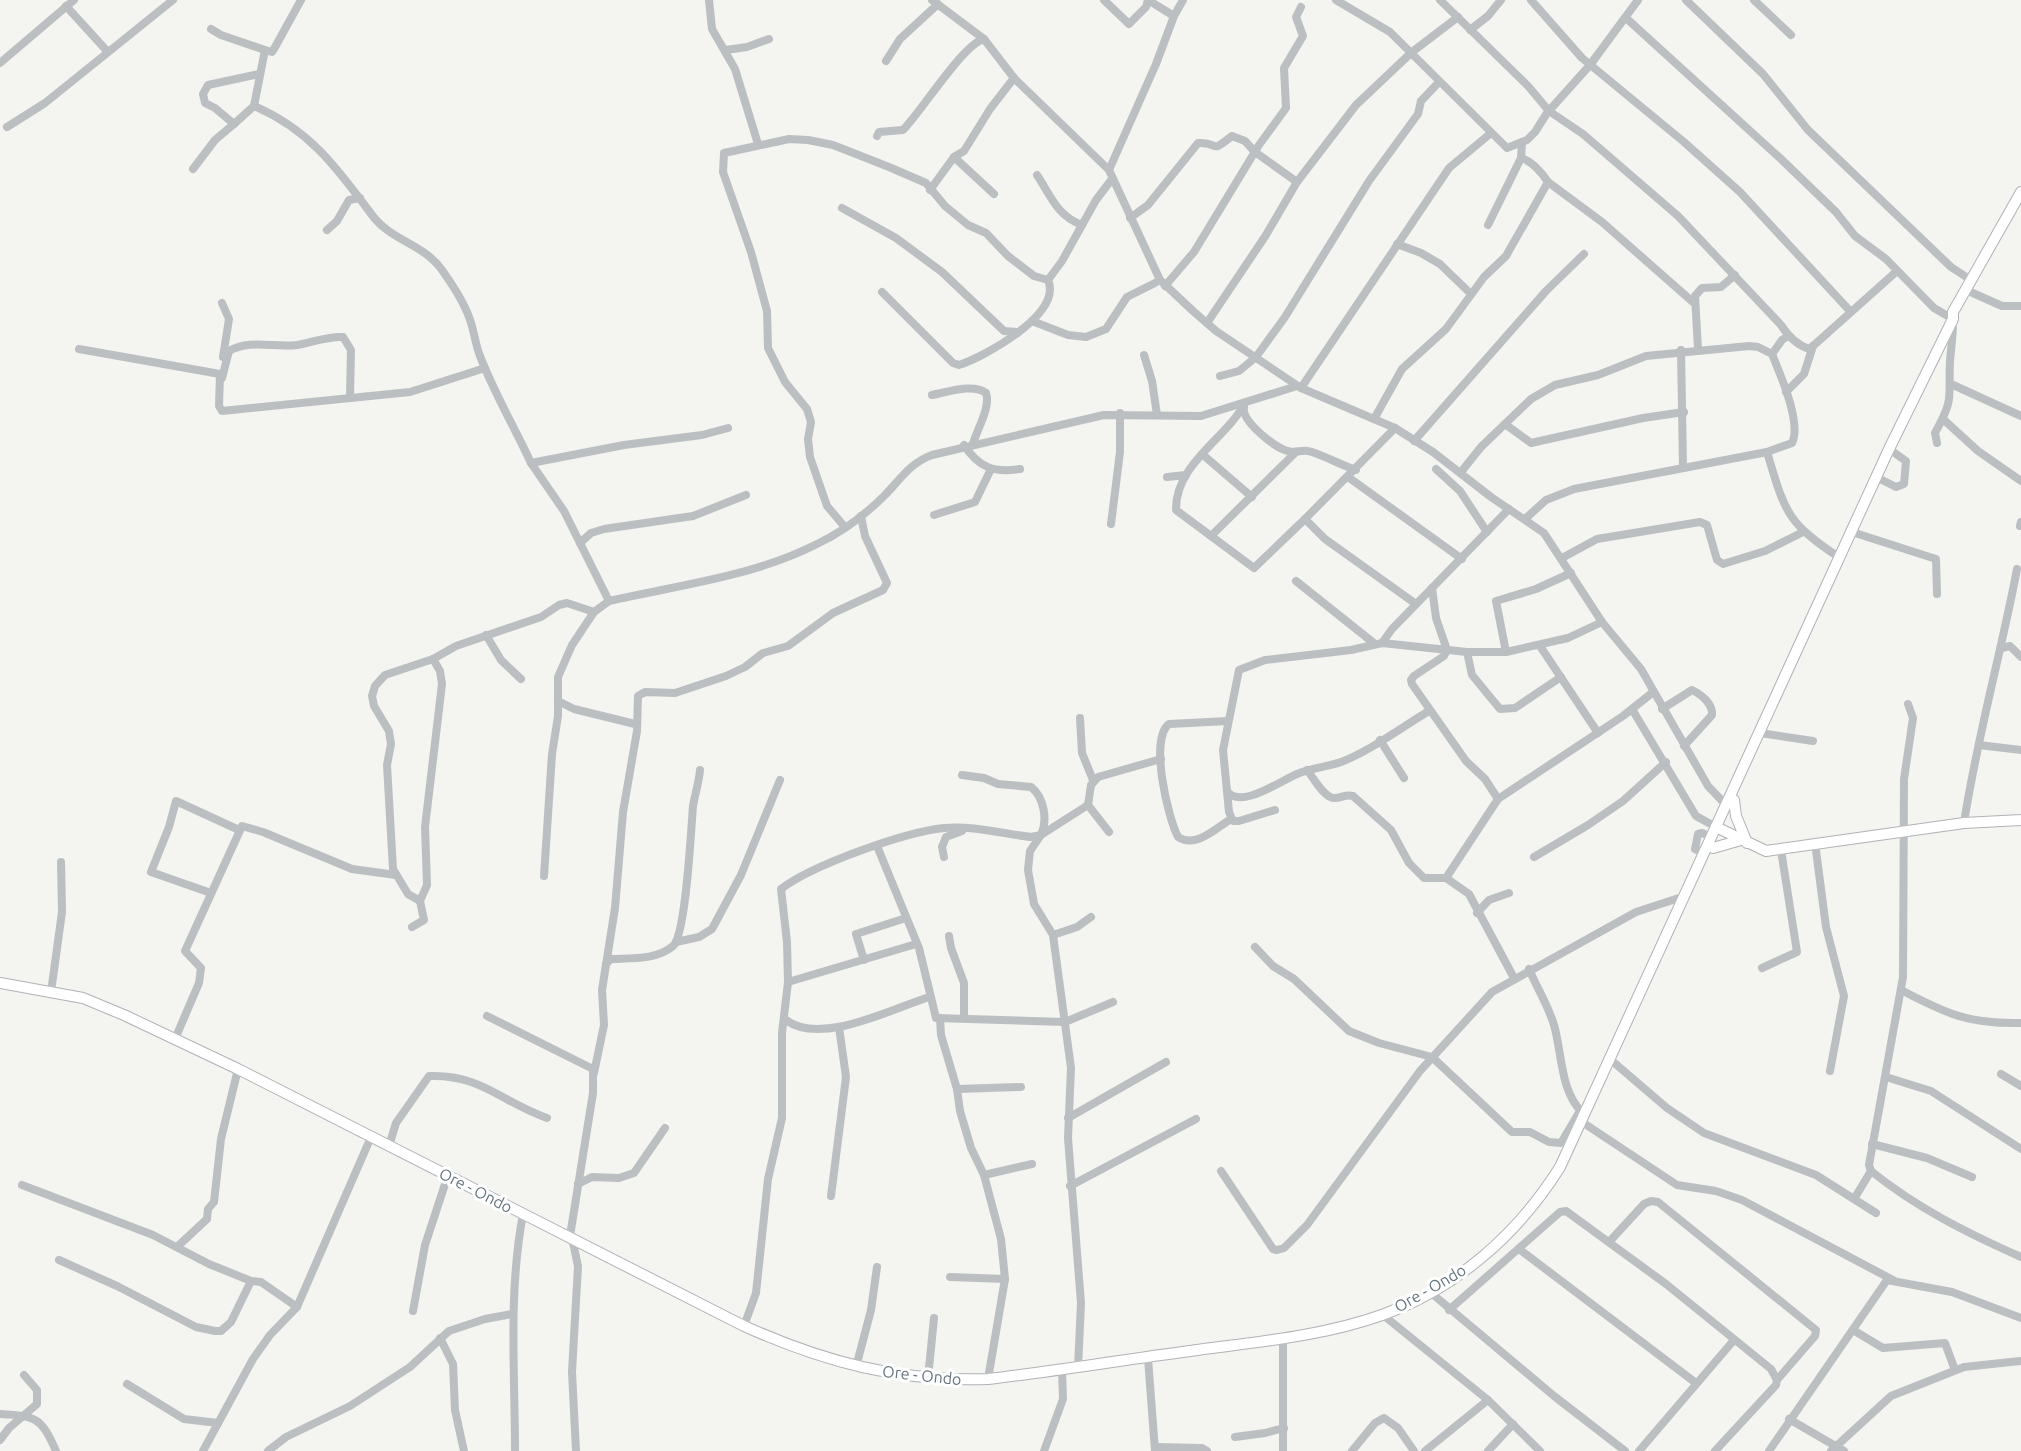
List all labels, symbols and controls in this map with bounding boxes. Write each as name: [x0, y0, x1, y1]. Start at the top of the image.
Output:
street label: Ore - Ondo: [436, 1164, 516, 1216]
street label: Ore - Ondo: [1391, 1260, 1469, 1316]
street label: Ore - Ondo: [882, 1362, 962, 1388]

